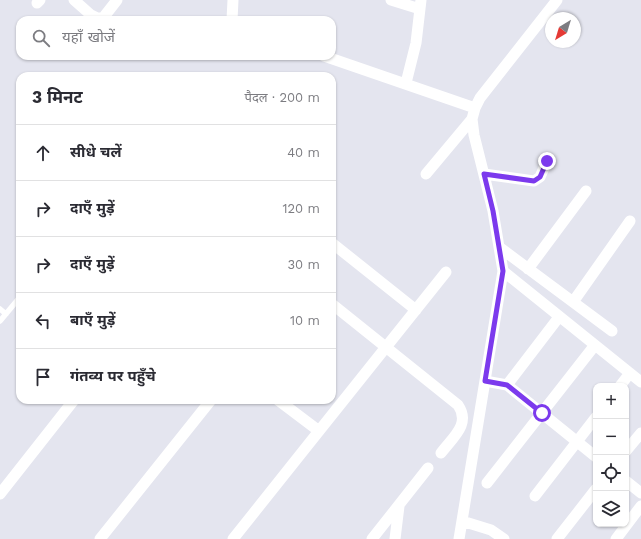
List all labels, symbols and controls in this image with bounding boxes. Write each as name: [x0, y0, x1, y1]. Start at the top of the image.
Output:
north arrow: [545, 12, 581, 48]
search box: [16, 16, 336, 60]
icon: search: [30, 27, 52, 49]
text: यहाँ खोजें: [62, 28, 115, 46]
text: 3 मिनट: [32, 87, 83, 107]
text: पैदल · 200 m: [245, 90, 320, 105]
icon: ahead: [32, 142, 54, 164]
text: सीधे चलें: [70, 143, 122, 161]
text: 40 m: [287, 145, 320, 160]
route end: [538, 152, 556, 170]
icon: right: [32, 198, 54, 220]
text: दाएँ मुड़ें: [70, 199, 115, 217]
text: 120 m: [282, 201, 320, 216]
icon: right: [32, 254, 54, 276]
text: दाएँ मुड़ें: [70, 255, 115, 273]
text: 30 m: [288, 257, 320, 272]
icon: left: [32, 310, 54, 332]
text: बाएँ मुड़ें: [70, 311, 115, 329]
text: 10 m: [290, 313, 320, 328]
icon: arrive: [32, 366, 54, 388]
text: गंतव्य पर पहुँचे: [70, 367, 156, 385]
map controls: [593, 383, 629, 527]
button: +: [593, 383, 629, 419]
route start: [533, 404, 551, 422]
button: −: [593, 419, 629, 455]
button: locate: [593, 455, 629, 491]
button: layers: [593, 491, 629, 527]

